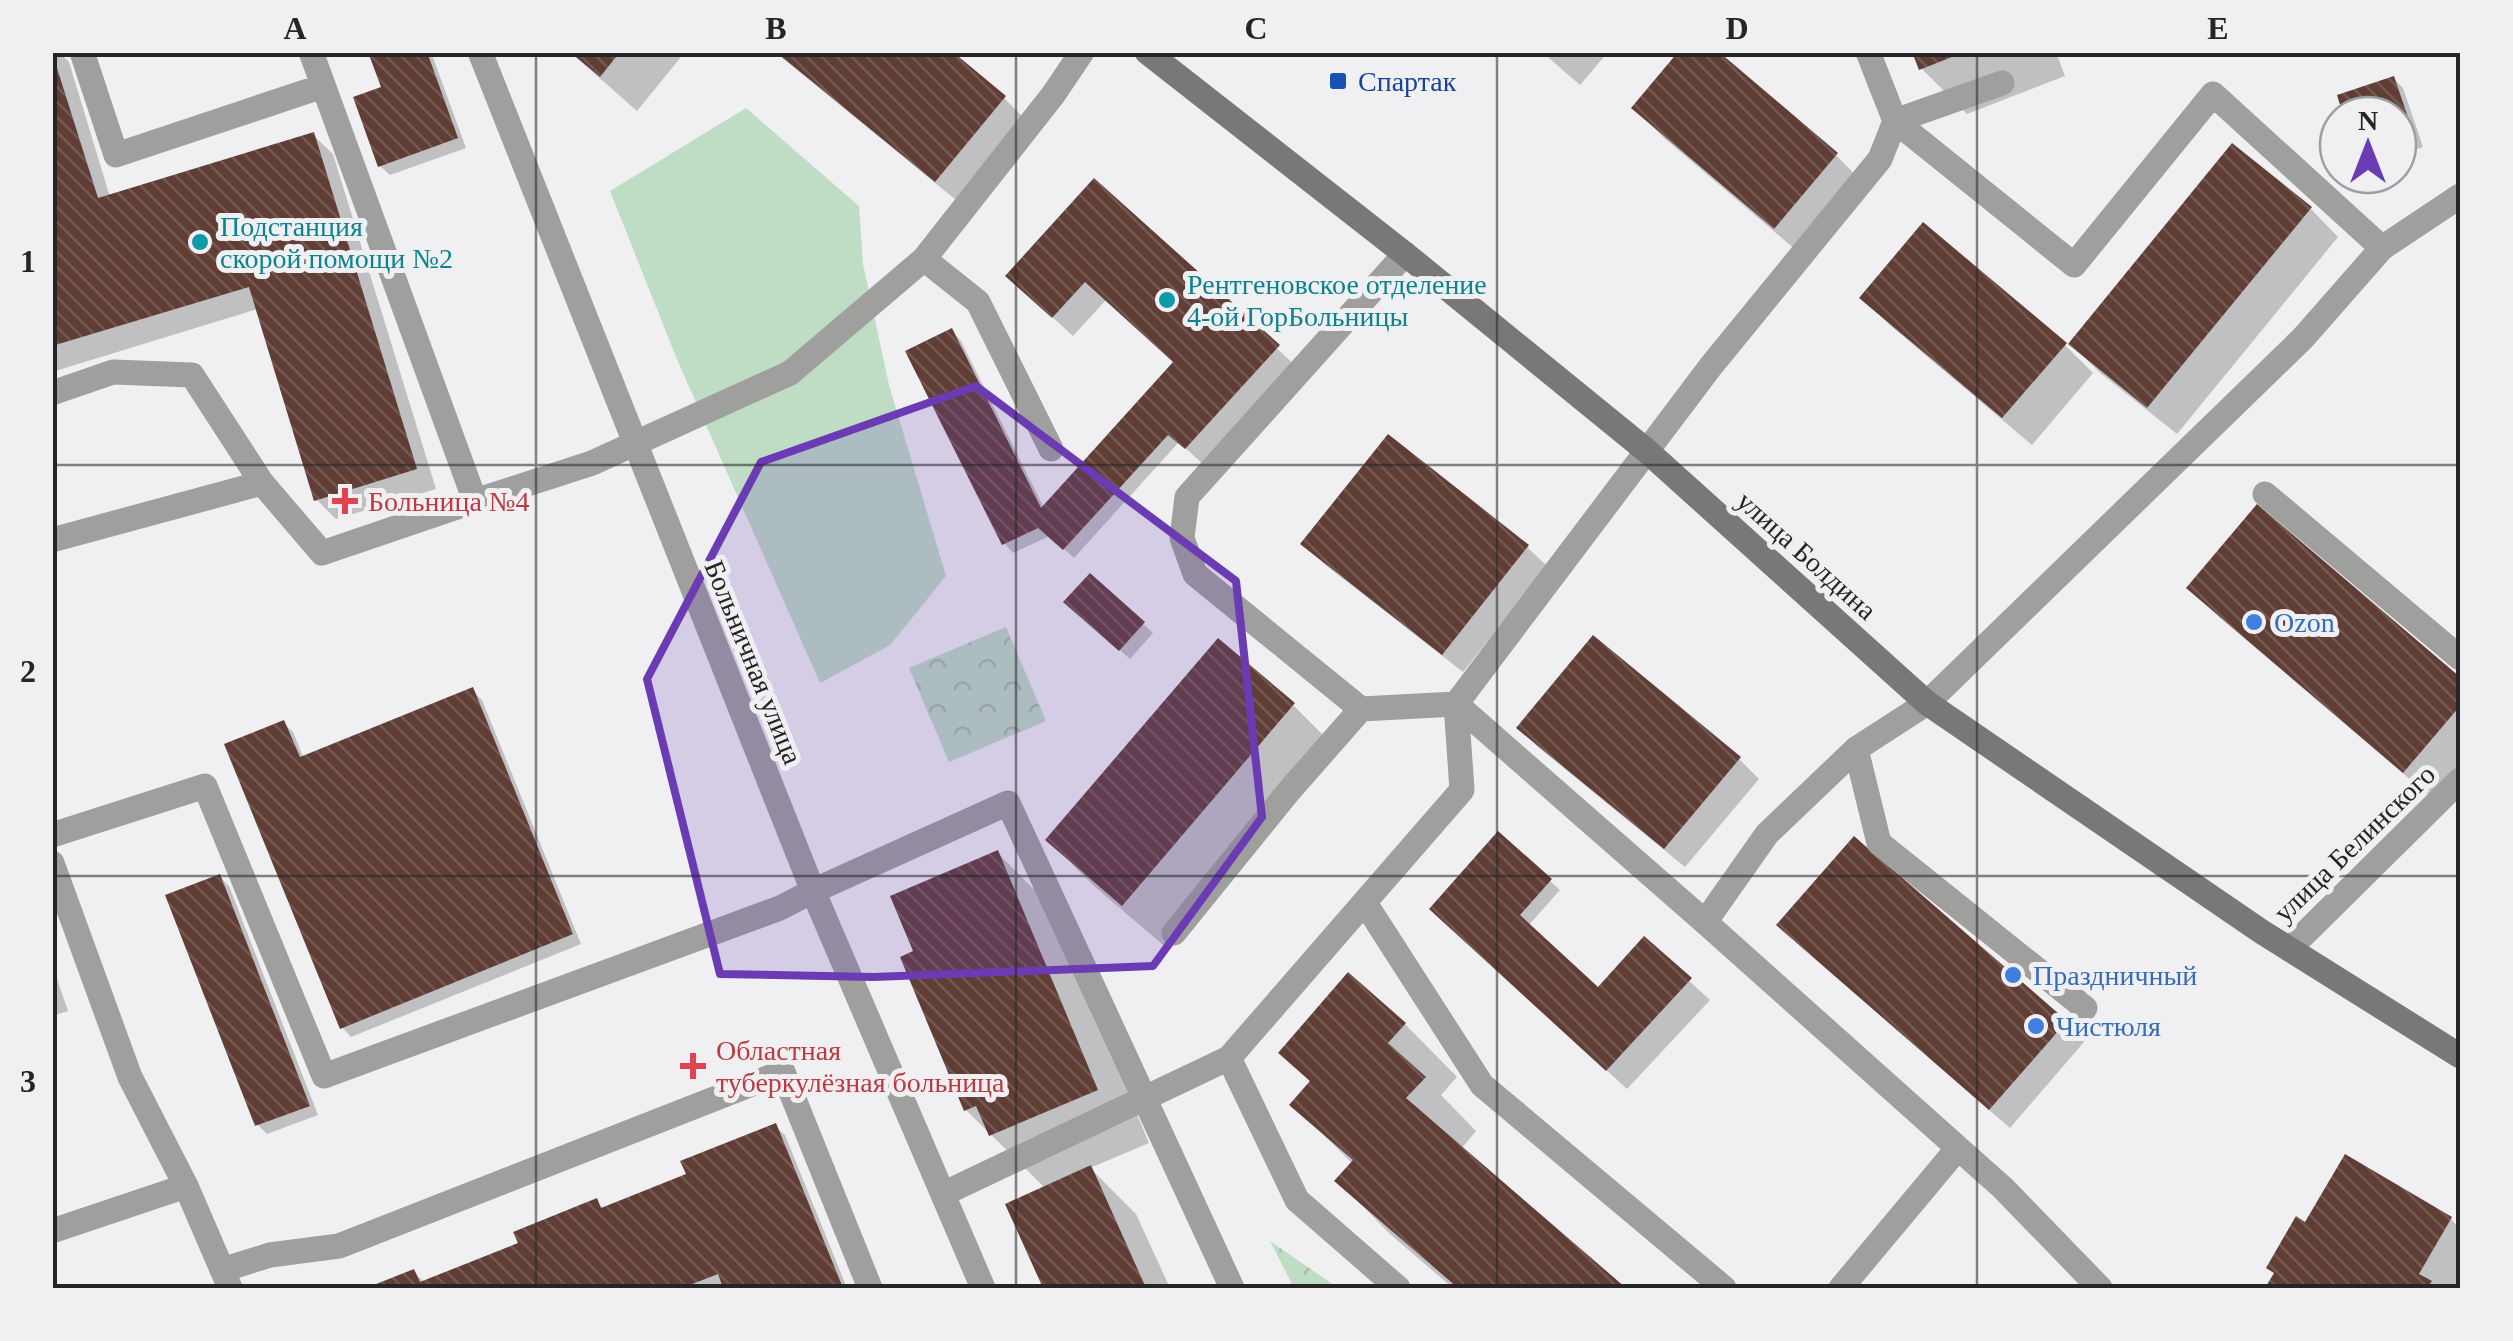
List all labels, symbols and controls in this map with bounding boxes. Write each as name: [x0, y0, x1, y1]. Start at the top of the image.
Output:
text: A: [283, 10, 307, 46]
text: B: [765, 10, 787, 46]
text: C: [1244, 10, 1268, 46]
text: D: [1725, 10, 1749, 46]
text: E: [2207, 10, 2229, 46]
place label: Спартак: [1358, 66, 1457, 97]
marker: Спартак: [1327, 70, 1349, 92]
north arrow: [2318, 95, 2418, 195]
text: N: [2358, 105, 2378, 136]
place label: Подстанция скорой помощи №2: [220, 211, 453, 274]
marker: Подстанция скорой помощи №2: [189, 231, 211, 253]
text: 1: [20, 243, 36, 279]
place label: Рентгеновское отделение 4-ой ГорБольницы: [1187, 269, 1487, 332]
marker: Рентгеновское отделение 4-ой ГорБольницы: [1156, 289, 1178, 311]
street label: улица Болдина: [1731, 485, 1883, 626]
place label: Больница №4: [368, 486, 530, 517]
marker: Больница №4: [332, 488, 358, 514]
street label: Больничная улица: [699, 556, 809, 769]
place label: Ozon: [2274, 607, 2335, 638]
marker: Ozon: [2243, 611, 2265, 633]
text: 2: [20, 653, 36, 689]
street label: улица Белинского: [2267, 759, 2441, 928]
place label: Праздничный: [2033, 960, 2197, 991]
marker: Праздничный: [2002, 964, 2024, 986]
place label: Чистюля: [2056, 1011, 2161, 1042]
marker: Чистюля: [2025, 1015, 2047, 1037]
place label: Областная туберкулёзная больница: [716, 1035, 1005, 1098]
marker: Областная туберкулёзная больница: [680, 1053, 706, 1079]
text: 3: [20, 1063, 36, 1099]

